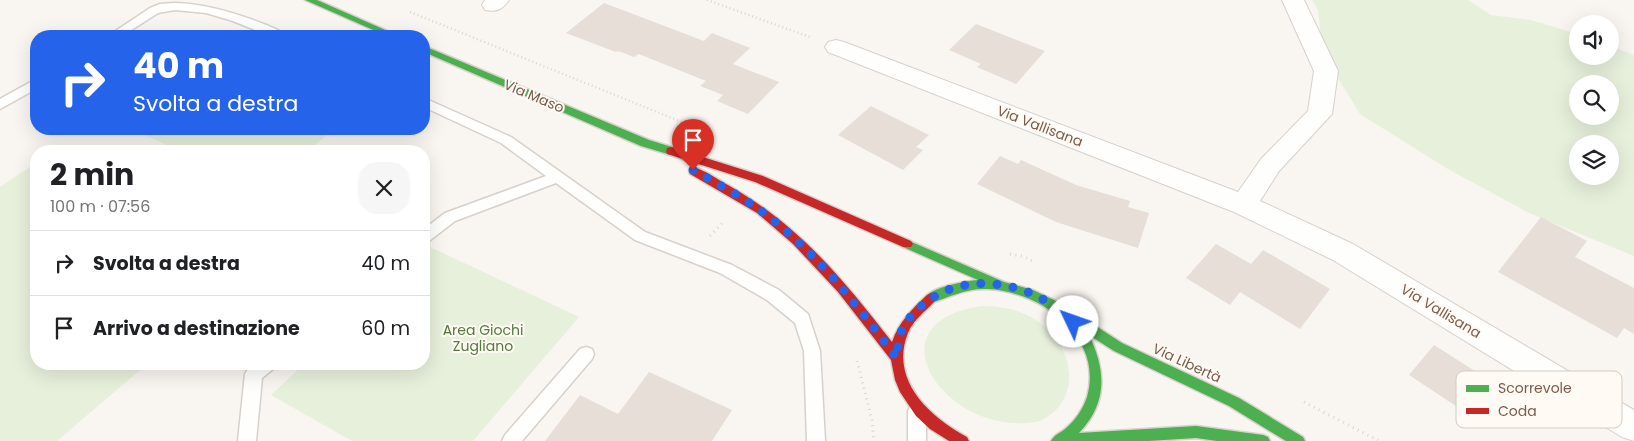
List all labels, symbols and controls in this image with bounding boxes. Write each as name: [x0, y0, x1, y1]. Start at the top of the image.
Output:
map controls: [1569, 15, 1619, 185]
button: sound: [1569, 15, 1619, 65]
text: 40 m: [133, 41, 224, 90]
icon: right: [50, 50, 115, 115]
street label: Via Maso: [501, 74, 567, 118]
button: search: [1569, 75, 1619, 125]
text: Svolta a destra: [133, 88, 298, 119]
street label: Via Vallisana: [994, 100, 1086, 152]
pin: [672, 119, 714, 170]
icon: arrive: [679, 126, 707, 154]
button: layers: [1569, 135, 1619, 185]
text: 2 min: [50, 153, 134, 196]
button: close: [358, 162, 410, 214]
text: 100 m · 07:56: [50, 195, 150, 218]
icon: right: [50, 249, 78, 277]
text: Svolta a destra: [93, 250, 240, 277]
text: 40 m: [361, 250, 410, 277]
street label: Via Vallisana: [1397, 279, 1485, 343]
position arrow: [1046, 295, 1098, 347]
icon: arrive: [50, 314, 78, 342]
text: Arrivo a destinazione: [93, 315, 300, 342]
text: 60 m: [361, 315, 410, 342]
park label: Area Giochi Zugliano: [443, 320, 523, 356]
street label: Via Libertà: [1149, 338, 1225, 388]
legend: [1456, 371, 1622, 428]
text: Scorrevole: [1498, 378, 1572, 398]
text: Coda: [1498, 401, 1537, 421]

